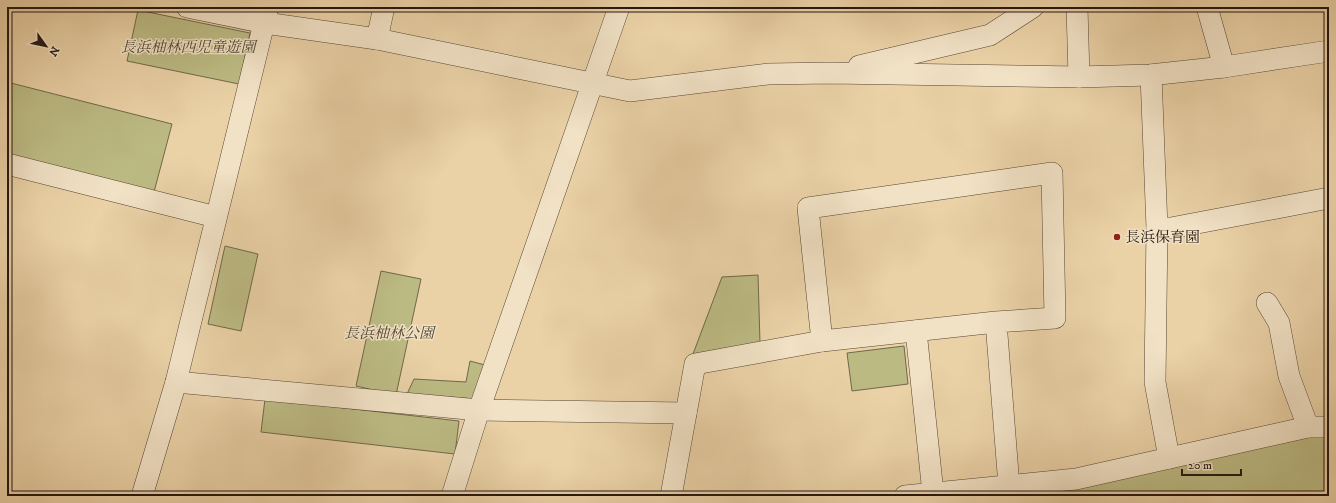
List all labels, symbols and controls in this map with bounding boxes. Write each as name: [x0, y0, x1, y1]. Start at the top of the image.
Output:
north arrow: [26, 26, 66, 66]
park label: 長浜柚林西児童遊園: [120, 38, 258, 57]
text: N: [45, 43, 62, 59]
place label: 長浜保育園: [1125, 228, 1200, 247]
marker: 長浜保育園: [1112, 232, 1122, 242]
park label: 長浜柚林公園: [344, 324, 437, 343]
scale bar: [1182, 451, 1241, 477]
text: 20 m: [1188, 458, 1212, 473]

